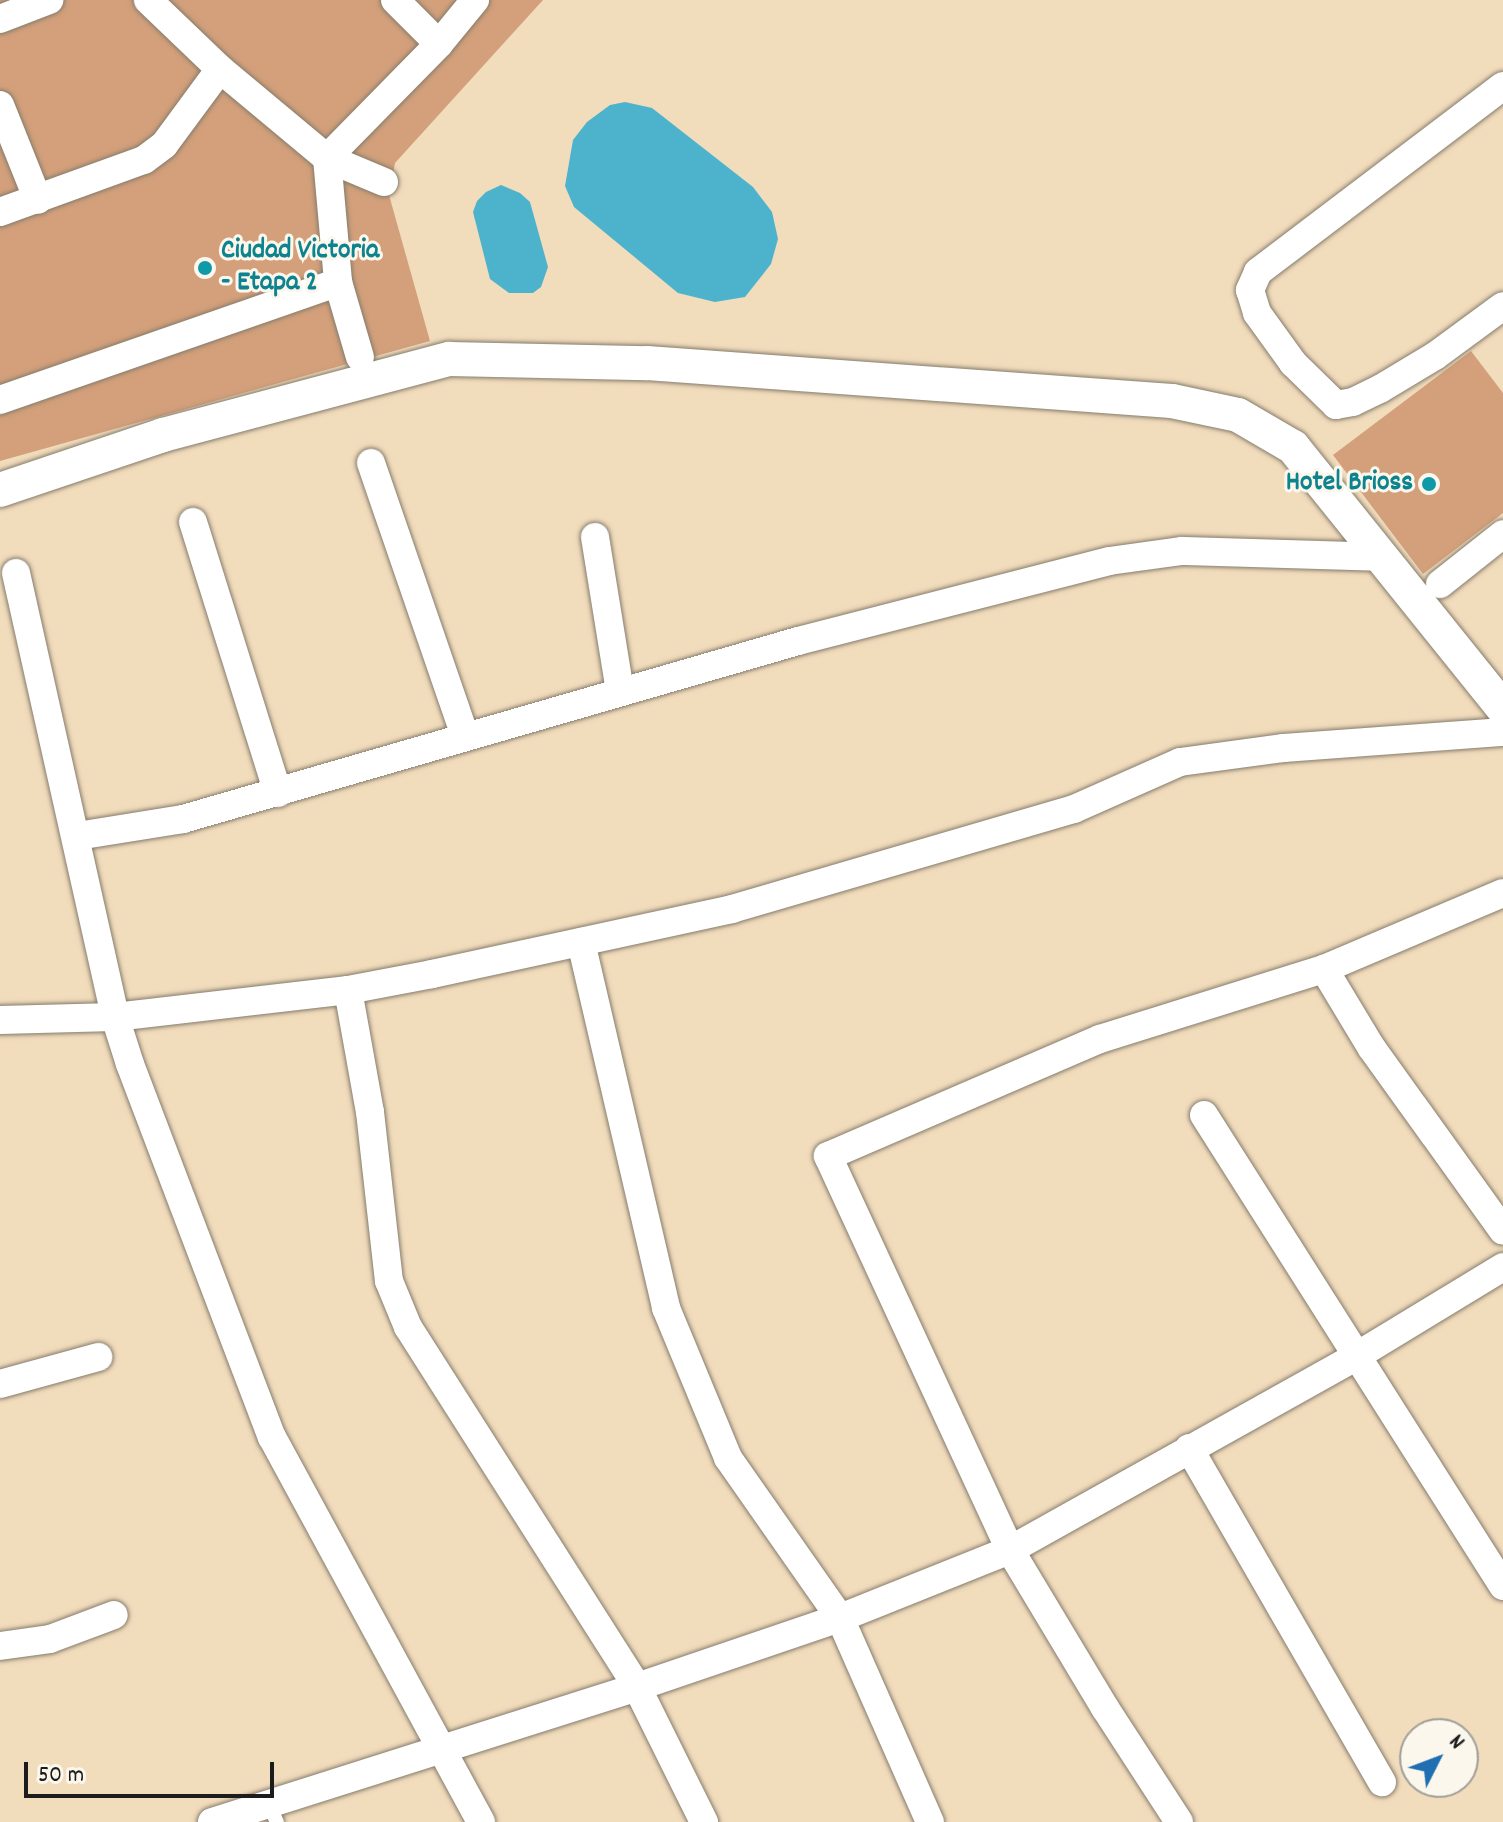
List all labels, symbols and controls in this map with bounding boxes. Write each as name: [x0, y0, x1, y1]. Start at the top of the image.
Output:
place label: Ciudad Victoria - Etapa 2: [221, 235, 379, 301]
marker: Ciudad Victoria - Etapa 2: [196, 259, 214, 277]
place label: Hotel Brioss: [1286, 467, 1413, 501]
marker: Hotel Brioss: [1420, 475, 1438, 493]
north arrow: [1399, 1718, 1479, 1798]
text: N: [1441, 1729, 1471, 1757]
scale bar: [28, 1746, 278, 1796]
text: 50 m: [38, 1759, 84, 1793]

